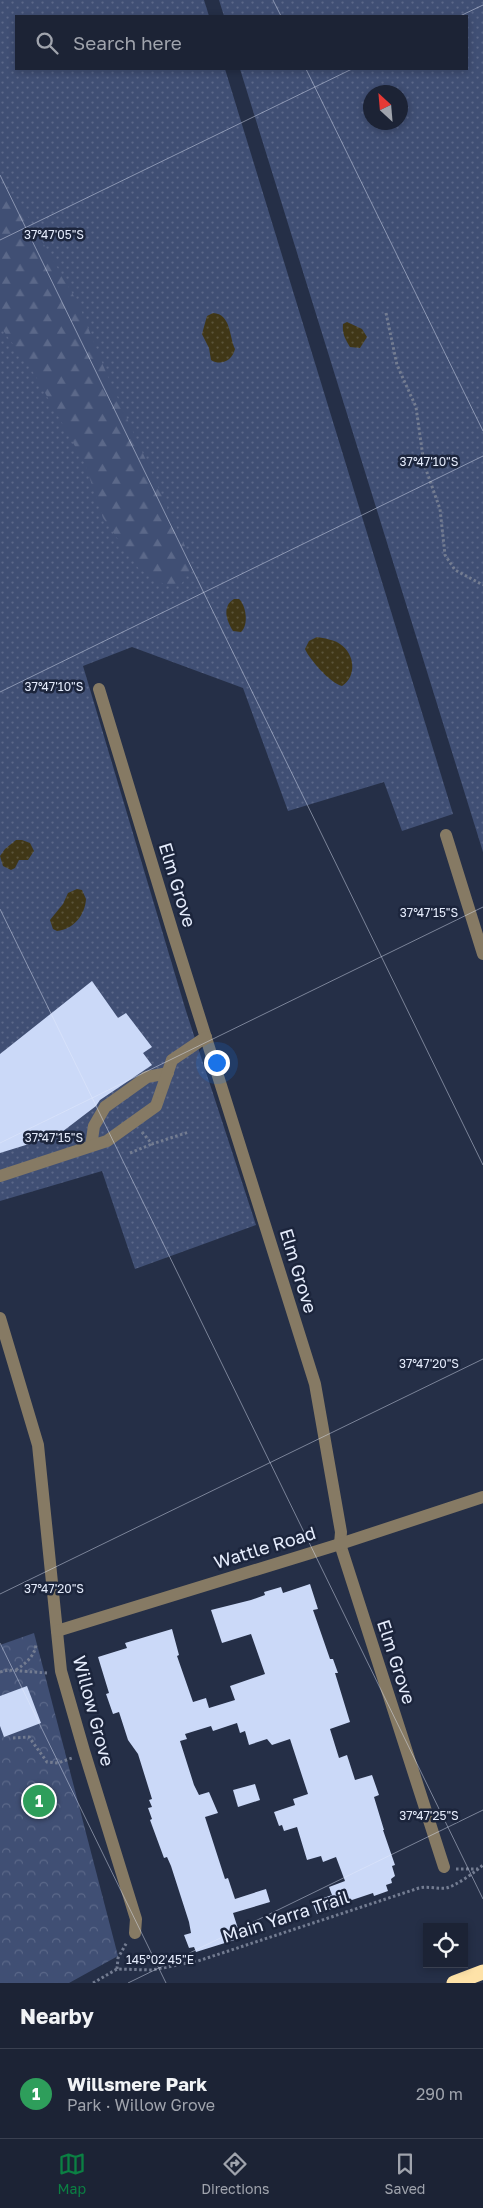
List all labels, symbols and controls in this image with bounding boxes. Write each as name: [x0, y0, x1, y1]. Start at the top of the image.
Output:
search box: [15, 15, 468, 70]
icon: search: [33, 29, 61, 57]
text: Search here: [73, 31, 182, 54]
north arrow: [363, 85, 408, 130]
text: 37°47'05"S: [24, 227, 84, 242]
text: 37°47'10"S: [400, 454, 459, 469]
text: 37°47'10"S: [25, 679, 84, 694]
street label: Elm Grove: [155, 840, 201, 930]
text: 37°47'15"S: [400, 905, 459, 920]
your location: [204, 1050, 230, 1076]
text: 37°47'15"S: [25, 1130, 84, 1145]
street label: Elm Grove: [276, 1226, 322, 1316]
text: 37°47'20"S: [399, 1356, 459, 1371]
street label: Wattle Road: [211, 1521, 318, 1573]
text: 37°47'20"S: [24, 1581, 84, 1596]
street label: Elm Grove: [373, 1617, 421, 1707]
street label: Willow Grove: [69, 1653, 119, 1768]
pin: 1: [23, 1782, 55, 1820]
text: 37°47'25"S: [399, 1808, 459, 1823]
street label: Main Yarra Trail: [220, 1885, 352, 1947]
map controls: [423, 1923, 468, 1968]
button: locate: [423, 1923, 468, 1968]
text: 145°02'45"E: [126, 1952, 194, 1967]
text: Nearby: [20, 2003, 94, 2029]
text: Willsmere Park: [67, 2072, 207, 2095]
text: 1: [32, 2084, 40, 2104]
text: 290 m: [416, 2084, 463, 2104]
text: Park · Willow Grove: [67, 2095, 215, 2115]
tab: Map: [58, 2150, 86, 2197]
tab: Directions: [201, 2150, 270, 2197]
tab: Saved: [385, 2150, 425, 2197]

